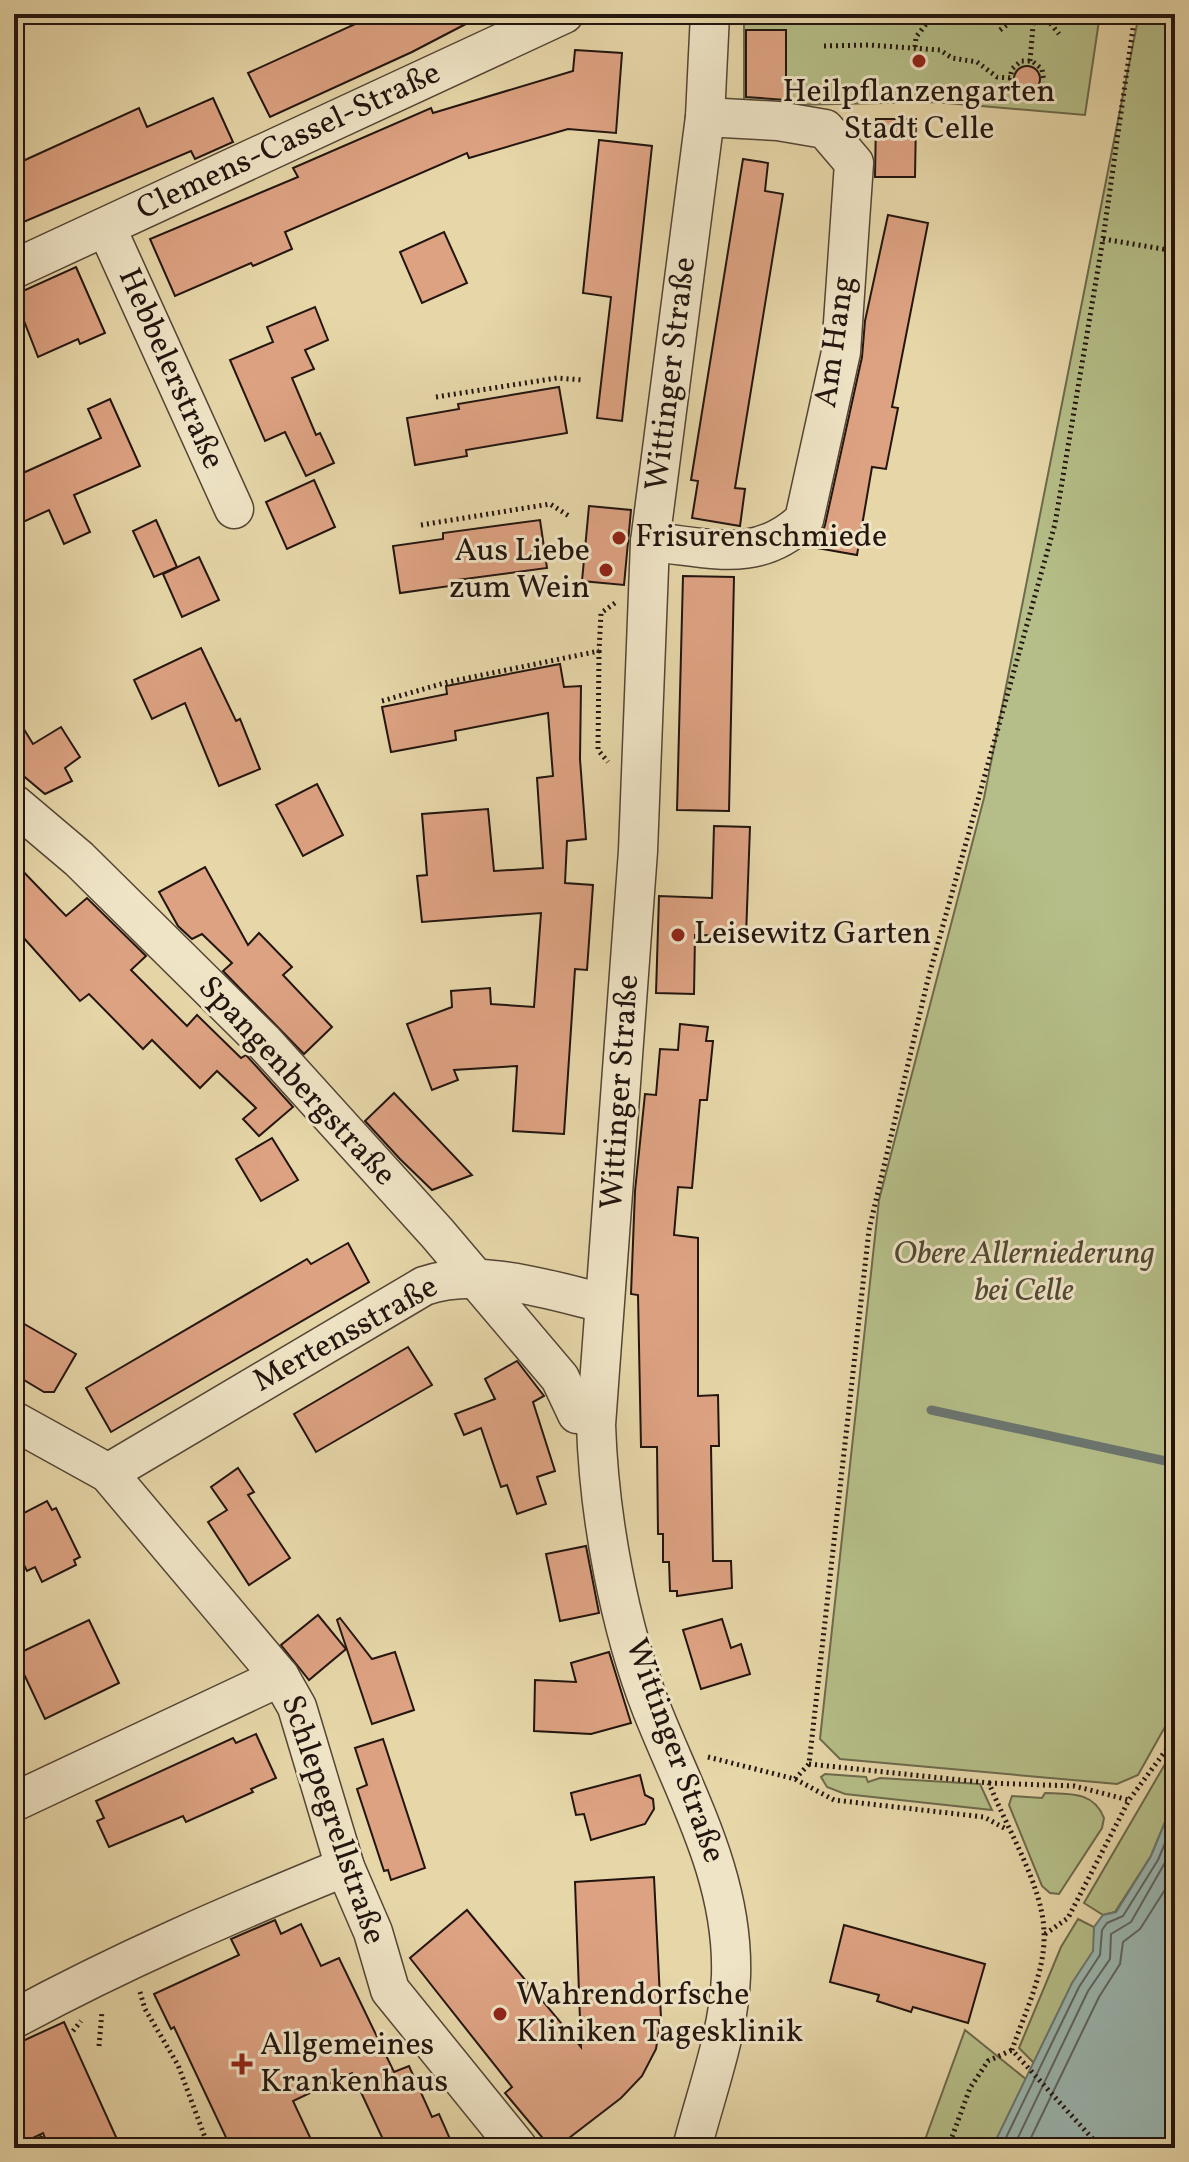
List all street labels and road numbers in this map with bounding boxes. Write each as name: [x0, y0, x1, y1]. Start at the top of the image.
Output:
street label: Clemens-Cassel-Straße: [130, 52, 448, 232]
street label: Wittinger Straße: [636, 254, 708, 494]
street label: Hebbelerstraße: [106, 261, 234, 477]
street label: Am Hang: [805, 273, 867, 411]
street label: Spangenbergstraße: [187, 967, 405, 1197]
street label: Wittinger Straße: [591, 973, 651, 1211]
street label: Mertensstraße: [246, 1266, 446, 1404]
street label: Wittinger Straße: [613, 1633, 735, 1869]
street label: Schlepegrellstraße: [269, 1689, 395, 1951]

